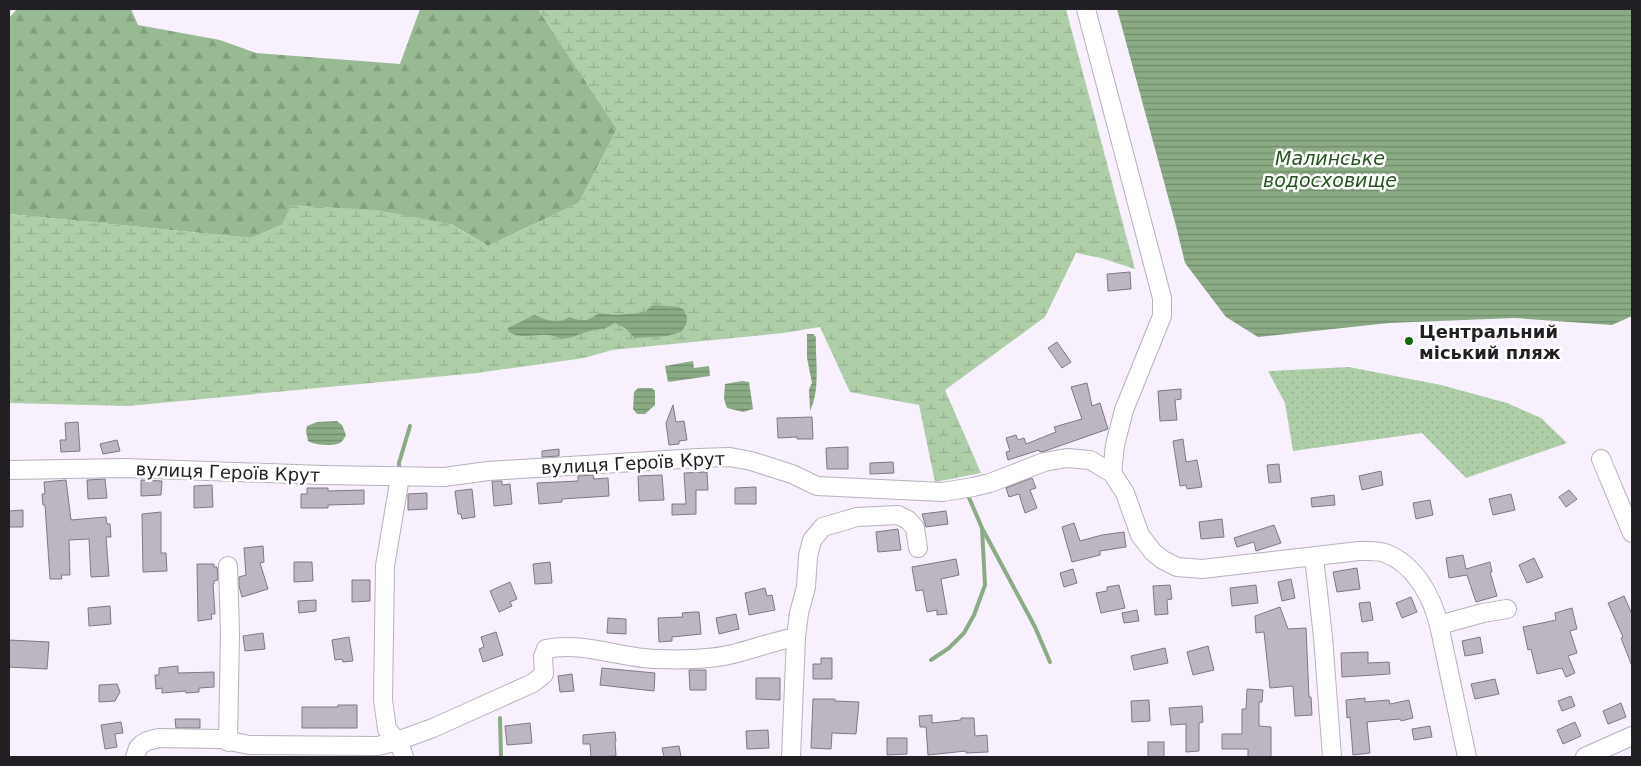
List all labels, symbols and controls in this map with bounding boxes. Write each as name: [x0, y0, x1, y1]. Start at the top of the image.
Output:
water label: Малинське водосховище: [1263, 147, 1397, 191]
place label: Центральний міський пляж: [1419, 321, 1561, 363]
marker: Центральний міський пляж: [1403, 335, 1415, 347]
street label: вулиця Героїв Крут: [540, 448, 726, 478]
street label: вулиця Героїв Крут: [135, 458, 321, 486]

